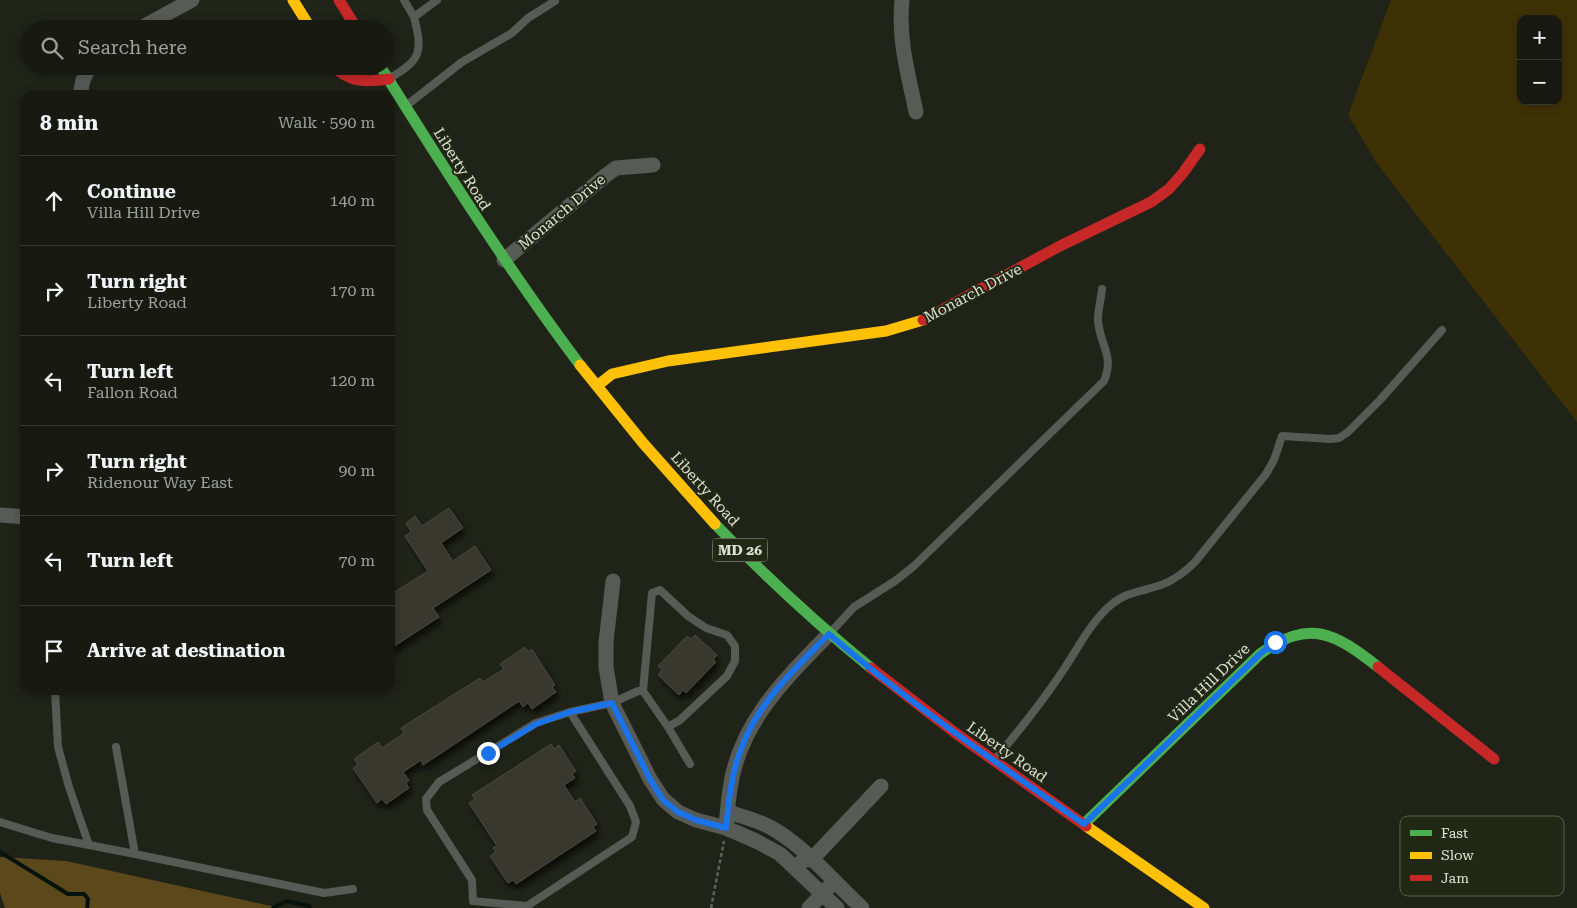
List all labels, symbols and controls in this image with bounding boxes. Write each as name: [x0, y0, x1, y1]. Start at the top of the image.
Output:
map controls: [1517, 15, 1562, 105]
button: +: [1517, 15, 1562, 60]
search box: [20, 20, 395, 75]
icon: search: [38, 34, 66, 62]
text: Search here: [78, 36, 187, 59]
button: −: [1517, 60, 1562, 105]
text: 8 min: [40, 111, 98, 135]
text: Walk · 590 m: [278, 113, 375, 132]
street label: Liberty Road: [430, 125, 495, 214]
street label: Monarch Drive: [515, 170, 609, 254]
text: Continue: [87, 180, 176, 203]
icon: ahead: [40, 187, 68, 215]
text: 140 m: [329, 191, 375, 210]
text: Villa Hill Drive: [87, 203, 200, 222]
street label: Monarch Drive: [921, 260, 1025, 326]
text: Turn right: [87, 270, 187, 293]
icon: right: [40, 277, 68, 305]
text: 170 m: [329, 281, 375, 300]
text: Liberty Road: [87, 293, 187, 312]
text: Turn left: [87, 360, 173, 383]
icon: left: [40, 367, 68, 395]
text: 120 m: [329, 371, 375, 390]
text: Fallon Road: [87, 383, 178, 402]
street label: Liberty Road: [667, 448, 743, 530]
text: Turn right: [87, 450, 187, 473]
icon: right: [40, 457, 68, 485]
text: 90 m: [338, 461, 375, 480]
text: Ridenour Way East: [87, 473, 233, 492]
road number: MD 26: [712, 538, 768, 562]
icon: left: [40, 547, 68, 575]
text: Turn left: [87, 549, 173, 572]
text: 70 m: [338, 551, 375, 570]
route start: [1264, 631, 1287, 654]
icon: arrive: [40, 637, 68, 665]
text: Arrive at destination: [87, 639, 285, 662]
street label: Villa Hill Drive: [1165, 640, 1253, 726]
street label: Liberty Road: [963, 718, 1051, 786]
route end: [477, 742, 500, 765]
legend: [1400, 816, 1564, 896]
text: Fast: [1441, 825, 1468, 841]
text: Slow: [1441, 847, 1474, 863]
text: Jam: [1441, 870, 1469, 886]

